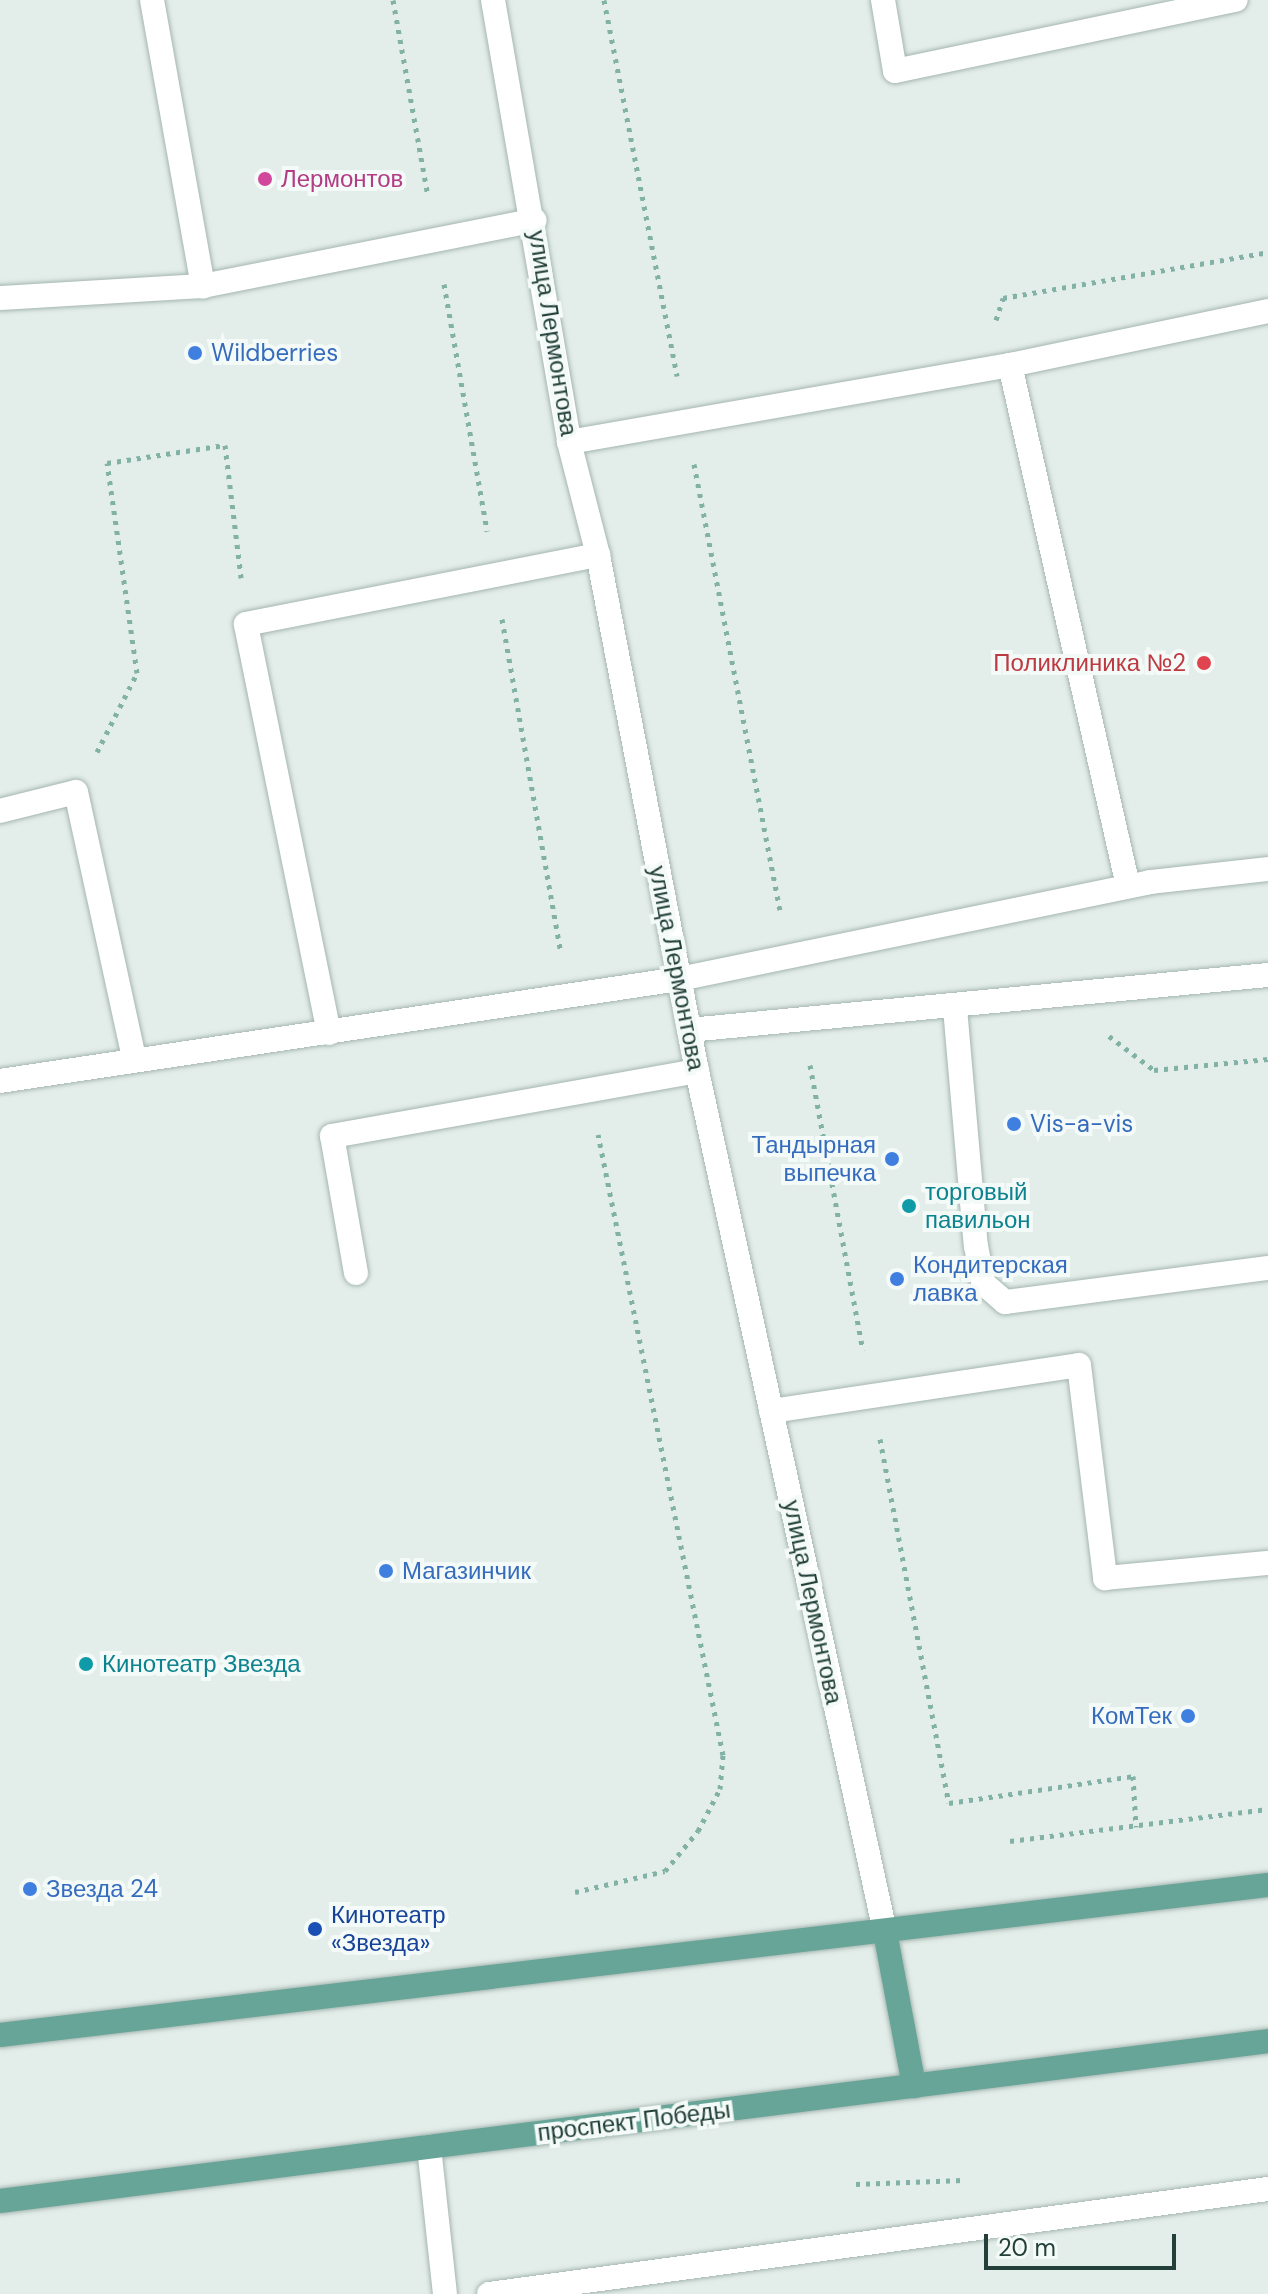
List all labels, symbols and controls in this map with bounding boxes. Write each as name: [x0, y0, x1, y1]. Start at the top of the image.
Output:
place label: Лермонтов: [281, 165, 403, 193]
marker: Лермонтов: [256, 170, 274, 188]
street label: улица Лермонтова: [523, 228, 583, 438]
place label: Wildberries: [211, 339, 338, 367]
marker: Wildberries: [186, 344, 204, 362]
place label: Поликлиника №2: [993, 649, 1186, 677]
marker: Поликлиника №2: [1193, 652, 1215, 674]
street label: улица Лермонтова: [643, 863, 711, 1073]
place label: Vis-a-vis: [1030, 1110, 1133, 1138]
marker: Vis-a-vis: [1005, 1115, 1023, 1133]
place label: Тандырная выпечка: [752, 1131, 876, 1187]
marker: Тандырная выпечка: [883, 1150, 901, 1168]
place label: торговый павильон: [925, 1178, 1031, 1234]
marker: торговый павильон: [900, 1197, 918, 1215]
place label: Кондитерская лавка: [913, 1251, 1068, 1307]
marker: Кондитерская лавка: [888, 1270, 906, 1288]
street label: улица Лермонтова: [777, 1497, 849, 1707]
place label: Магазинчик: [402, 1557, 531, 1585]
marker: Магазинчик: [377, 1562, 395, 1580]
place label: Кинотеатр Звезда: [102, 1650, 301, 1678]
marker: Кинотеатр Звезда: [77, 1655, 95, 1673]
place label: КомТек: [1091, 1702, 1172, 1730]
marker: КомТек: [1179, 1707, 1197, 1725]
place label: Звезда 24: [46, 1875, 158, 1903]
marker: Звезда 24: [21, 1880, 39, 1898]
place label: Кинотеатр «Звезда»: [331, 1901, 446, 1957]
marker: Кинотеатр «Звезда»: [306, 1920, 324, 1938]
street label: проспект Победы: [536, 2095, 732, 2147]
scale bar: [988, 2218, 1180, 2268]
text: 20 m: [998, 2232, 1056, 2263]

